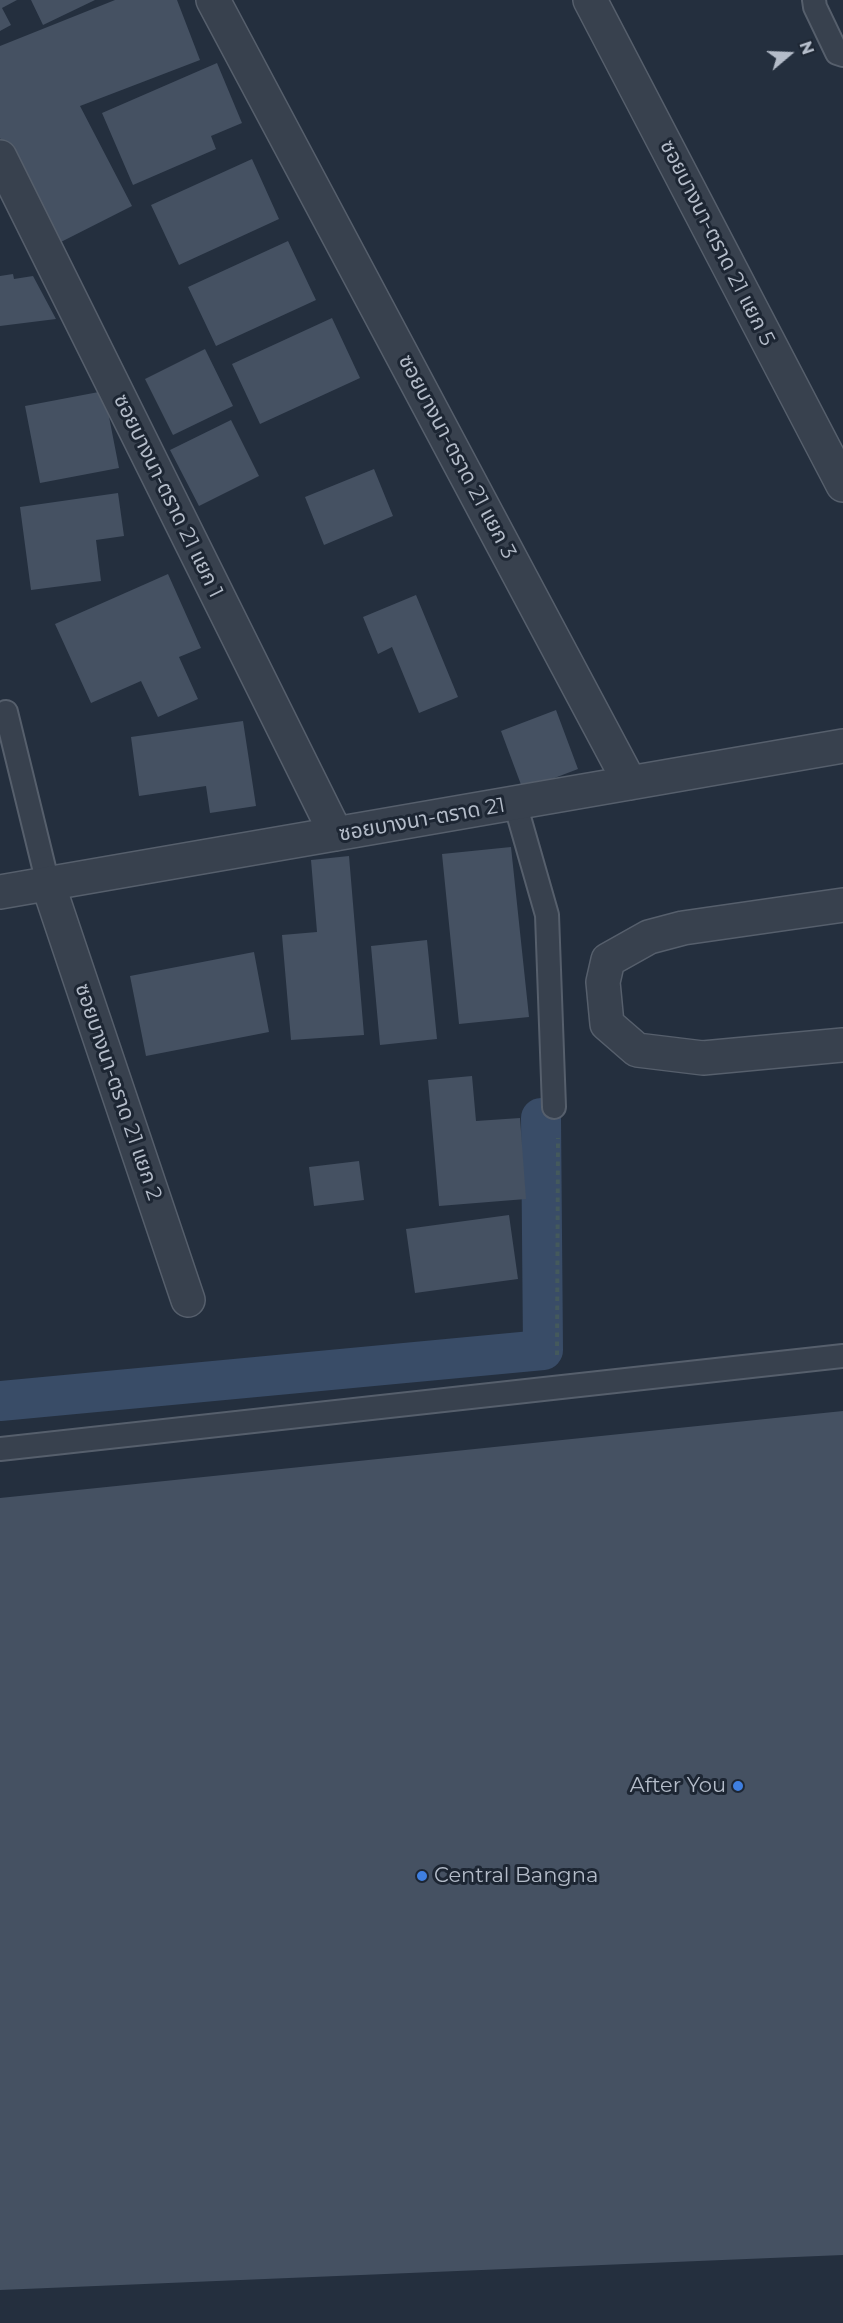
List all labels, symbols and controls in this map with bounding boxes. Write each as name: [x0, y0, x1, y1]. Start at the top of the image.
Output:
north arrow: [759, 24, 819, 84]
text: N: [795, 39, 818, 57]
street label: ซอยบางนา-ตราด 21 แยก 5: [654, 136, 780, 350]
street label: ซอยบางนา-ตราด 21 แยก 3: [392, 351, 522, 563]
street label: ซอยบางนา-ตราด 21 แยก 1: [108, 390, 228, 602]
street label: ซอยบางนา-ตราด 21: [337, 793, 507, 847]
street label: ซอยบางนา-ตราด 21 แยก 2: [69, 980, 167, 1204]
place label: After You: [630, 1773, 726, 1799]
marker: After You: [731, 1779, 745, 1793]
place label: Central Bangna: [434, 1863, 598, 1889]
marker: Central Bangna: [415, 1869, 429, 1883]

